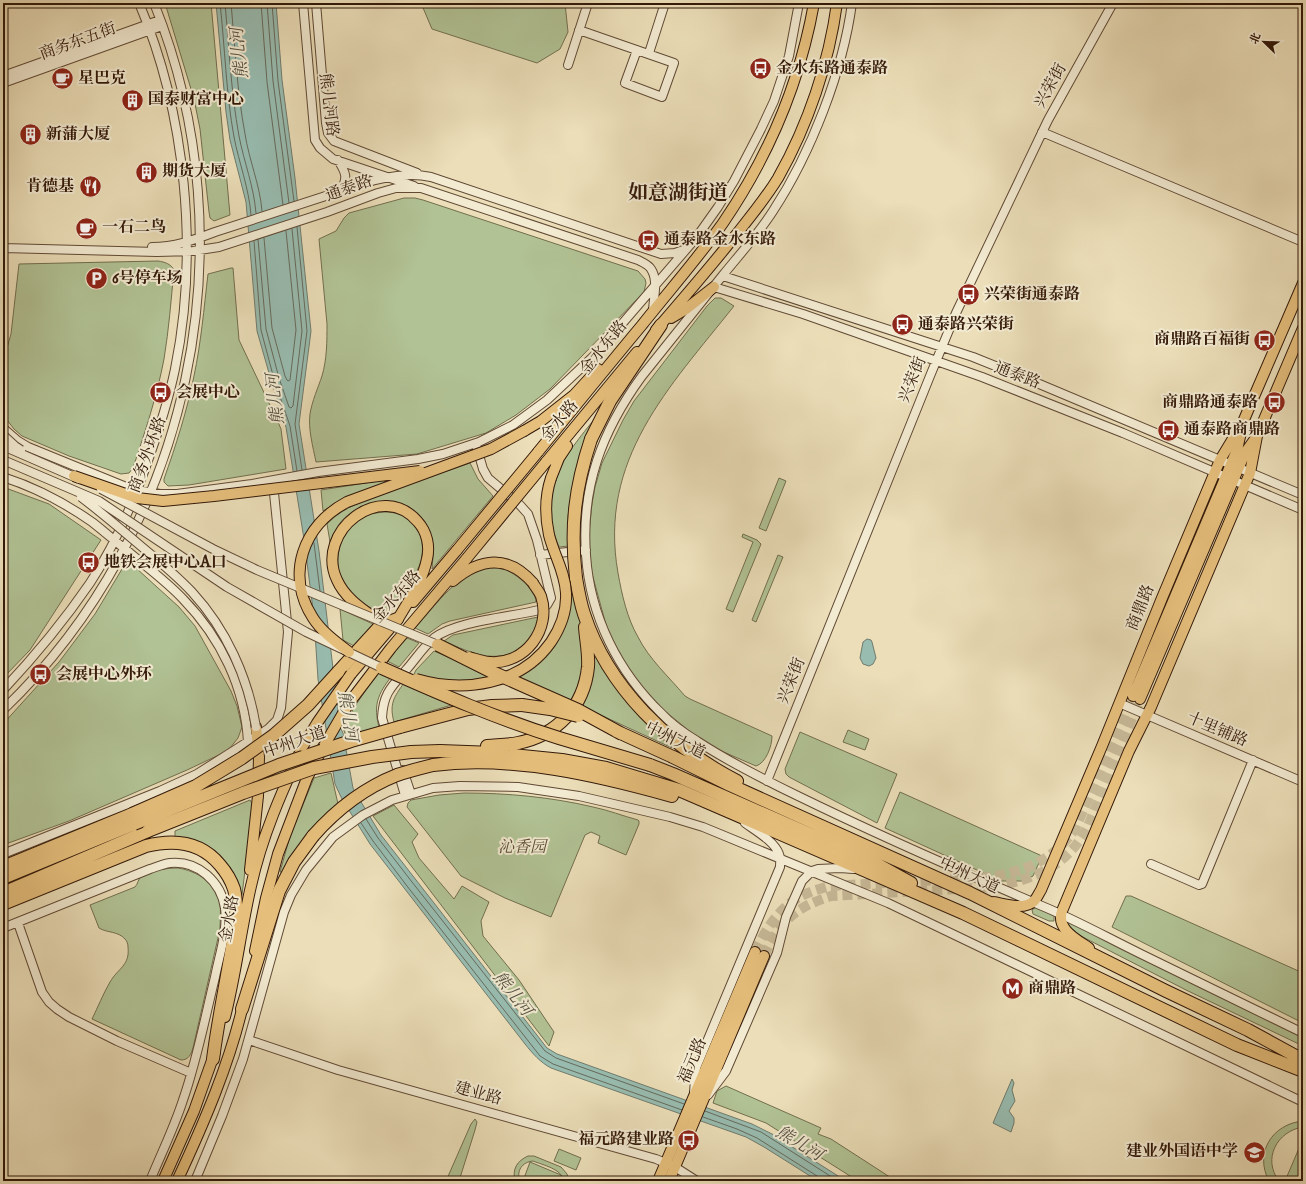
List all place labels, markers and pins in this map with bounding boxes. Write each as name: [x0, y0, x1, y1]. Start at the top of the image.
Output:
bus stop icon: 金水东路通泰路: [748, 56, 774, 82]
place label: 金水东路通泰路: [776, 59, 888, 79]
cafe icon: 星巴克: [49, 66, 75, 92]
place label: 星巴克: [78, 69, 126, 89]
building icon: 国泰财富中心: [120, 87, 146, 113]
place label: 国泰财富中心: [148, 89, 244, 110]
building icon: 新蒲大厦: [18, 122, 44, 148]
place label: 新蒲大厦: [46, 125, 110, 145]
building icon: 期货大厦: [134, 159, 160, 185]
place label: 期货大厦: [162, 162, 226, 182]
restaurant icon: 肯德基: [77, 174, 103, 200]
place label: 肯德基: [26, 177, 74, 197]
cafe icon: 一石二鸟: [74, 215, 100, 241]
place label: 一石二鸟: [102, 218, 166, 238]
bus stop icon: 通泰路金水东路: [636, 227, 662, 253]
place label: 通泰路金水东路: [664, 230, 776, 250]
parking icon: 6号停车场: [83, 266, 109, 292]
place label: 6号停车场: [112, 268, 183, 289]
bus stop icon: 兴荣街通泰路: [955, 282, 981, 308]
place label: 兴荣街通泰路: [984, 285, 1080, 305]
bus stop icon: 通泰路兴荣街: [889, 312, 915, 338]
place label: 通泰路兴荣街: [918, 315, 1014, 335]
bus stop icon: 商鼎路百福街: [1252, 327, 1278, 353]
place label: 商鼎路百福街: [1154, 329, 1250, 350]
bus stop icon: 会展中心: [147, 380, 173, 406]
place label: 会展中心: [176, 383, 240, 403]
bus stop icon: 商鼎路通泰路: [1261, 390, 1287, 416]
place label: 商鼎路通泰路: [1162, 392, 1258, 413]
bus stop icon: 通泰路商鼎路: [1156, 417, 1182, 443]
place label: 通泰路商鼎路: [1184, 419, 1280, 440]
bus stop icon: 地铁会展中心A口: [76, 550, 102, 576]
place label: 地铁会展中心A口: [104, 553, 227, 573]
bus stop icon: 会展中心外环: [27, 662, 53, 688]
place label: 会展中心外环: [56, 665, 152, 685]
metro station icon: 商鼎路: [999, 976, 1025, 1002]
place label: 商鼎路: [1028, 978, 1076, 999]
bus stop icon: 福元路建业路: [676, 1127, 702, 1153]
place label: 福元路建业路: [578, 1130, 674, 1150]
school or university icon: 建业外国语中学: [1241, 1139, 1267, 1165]
place label: 建业外国语中学: [1126, 1142, 1238, 1162]

